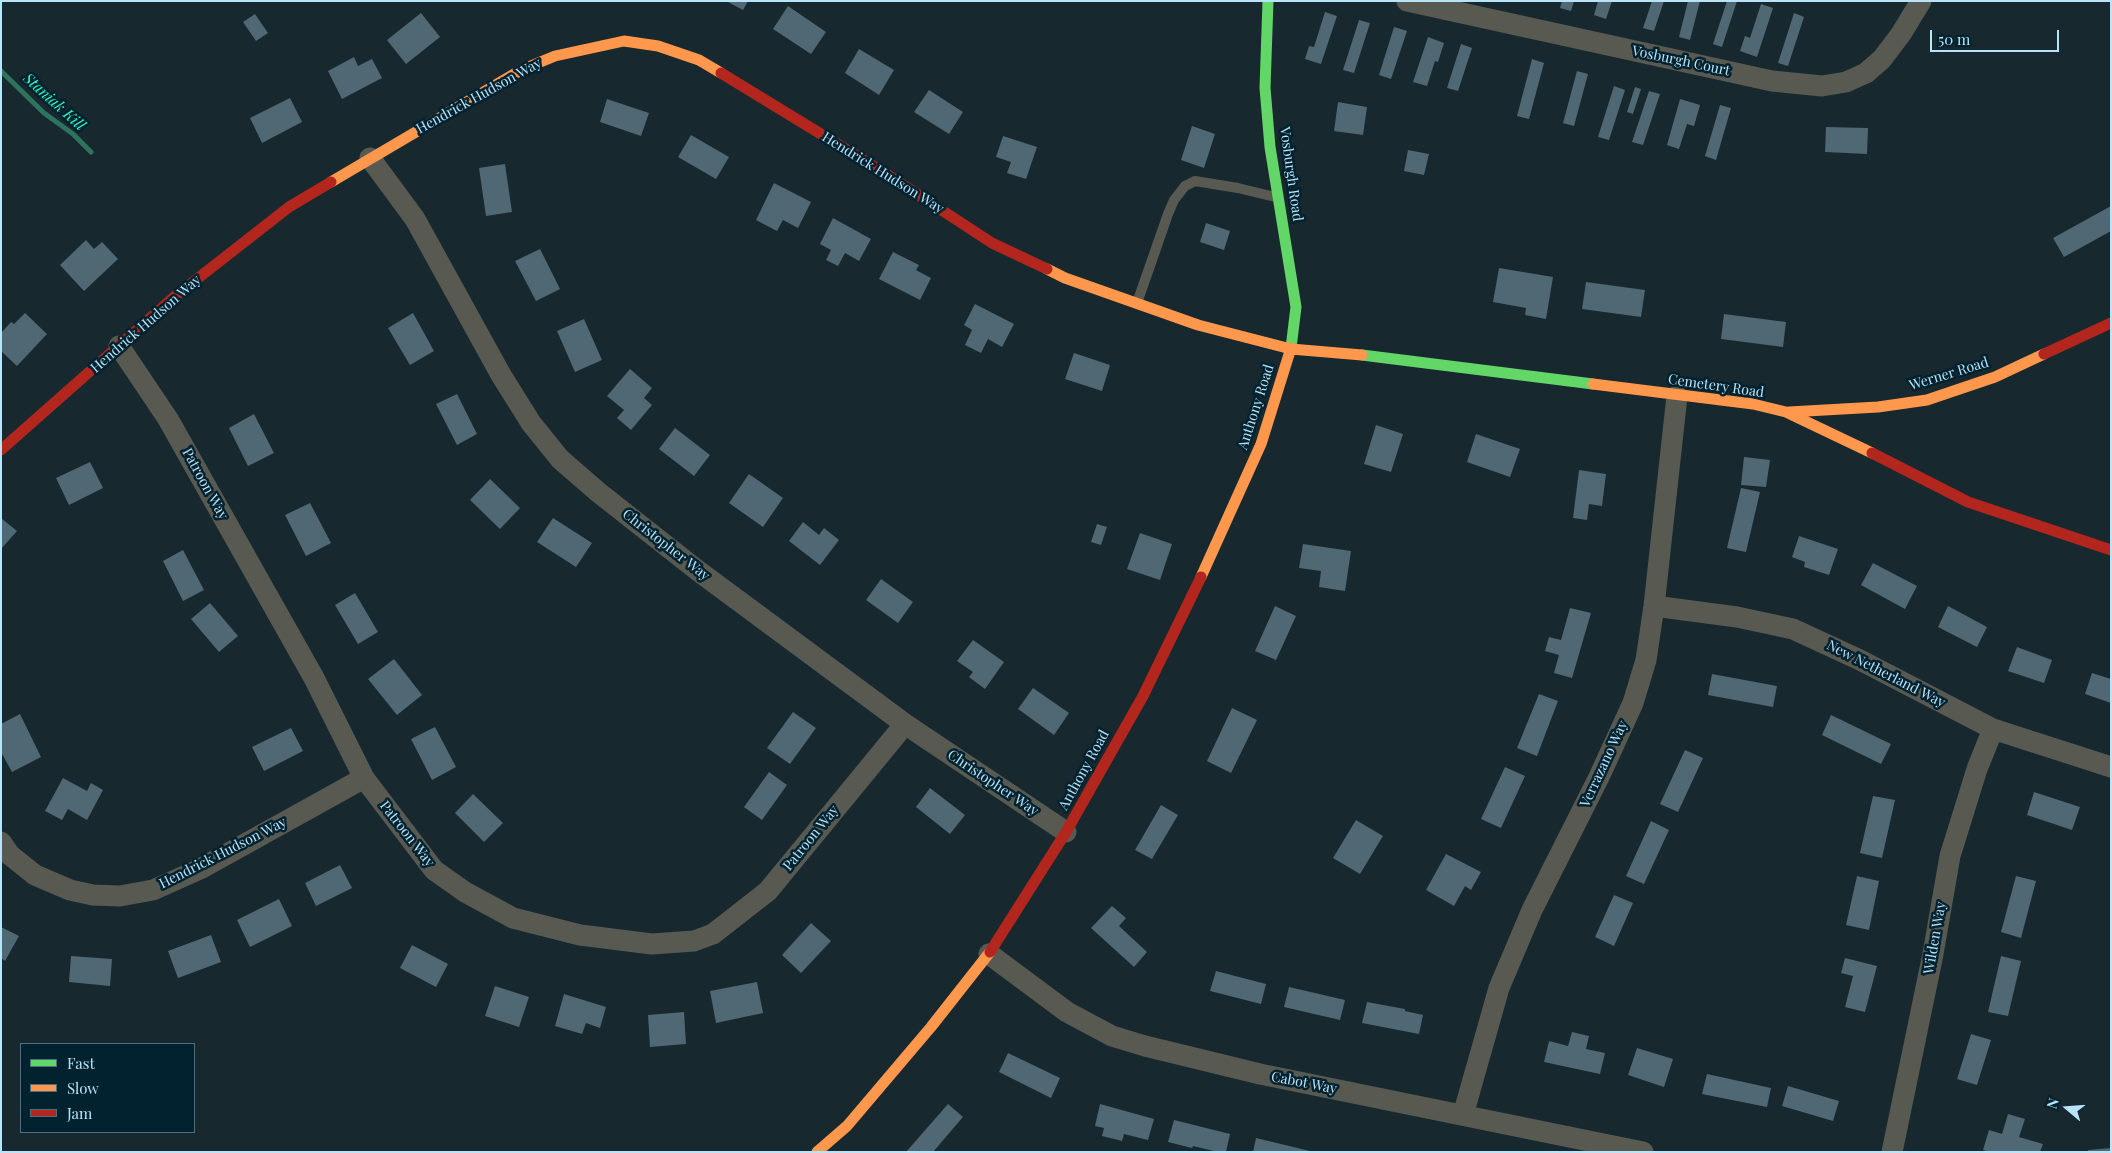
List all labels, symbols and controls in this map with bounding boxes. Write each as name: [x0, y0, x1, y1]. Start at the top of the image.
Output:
scale bar: [1932, 20, 2061, 52]
text: 50 m: [1938, 29, 1970, 49]
street label: Vosburgh Court: [1630, 42, 1732, 80]
street label: Hendrick Hudson Way: [413, 55, 545, 137]
water label: Staniak Kill: [19, 70, 89, 134]
street label: Vosburgh Road: [1276, 126, 1306, 222]
street label: Hendrick Hudson Way: [819, 129, 947, 217]
street label: Hendrick Hudson Way: [87, 272, 205, 376]
street label: Werner Road: [1907, 354, 1991, 394]
street label: Anthony Road: [1234, 362, 1278, 452]
street label: Cemetery Road: [1667, 371, 1765, 401]
street label: Patroon Way: [178, 445, 232, 523]
street label: Christopher Way: [619, 506, 713, 584]
street label: New Netherland Way: [1824, 637, 1948, 711]
street label: Verrazano Way: [1577, 718, 1631, 810]
street label: Anthony Road: [1055, 727, 1113, 813]
street label: Christopher Way: [944, 746, 1042, 820]
street label: Patroon Way: [376, 798, 438, 870]
street label: Patroon Way: [780, 802, 842, 874]
street label: Hendrick Hudson Way: [157, 814, 289, 892]
street label: Wilden Way: [1920, 900, 1950, 976]
legend: [20, 1043, 195, 1133]
text: Fast: [67, 1053, 95, 1073]
street label: Cabot Way: [1270, 1068, 1338, 1098]
text: Slow: [67, 1078, 99, 1098]
north arrow: [2042, 1083, 2092, 1133]
text: N: [2042, 1095, 2063, 1111]
text: Jam: [67, 1103, 92, 1123]

